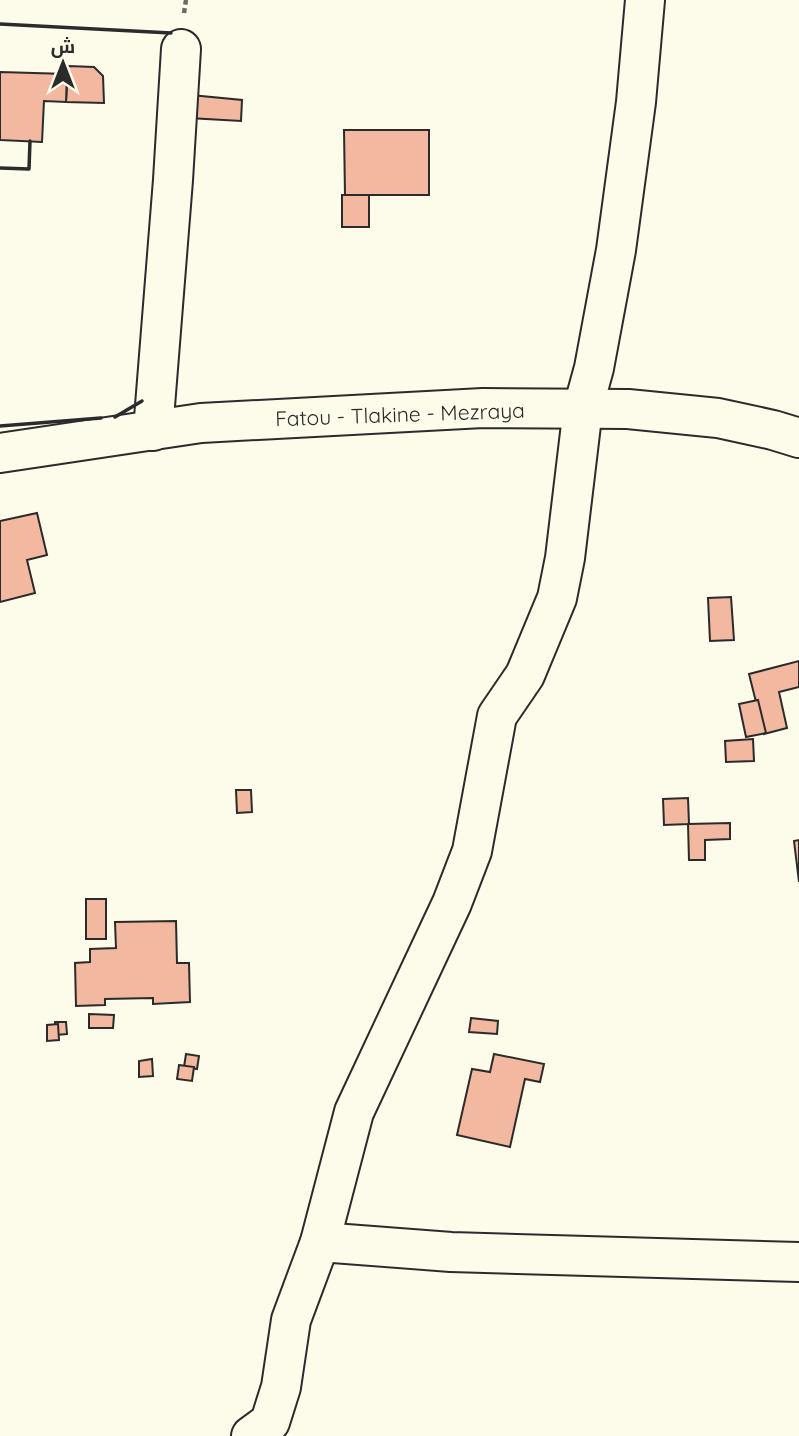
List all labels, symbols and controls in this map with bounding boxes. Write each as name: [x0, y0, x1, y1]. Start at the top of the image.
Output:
north arrow: [28, 28, 98, 98]
text: ش: [51, 34, 75, 58]
street label: Fatou - Tlakine - Mezraya: [275, 397, 525, 431]

